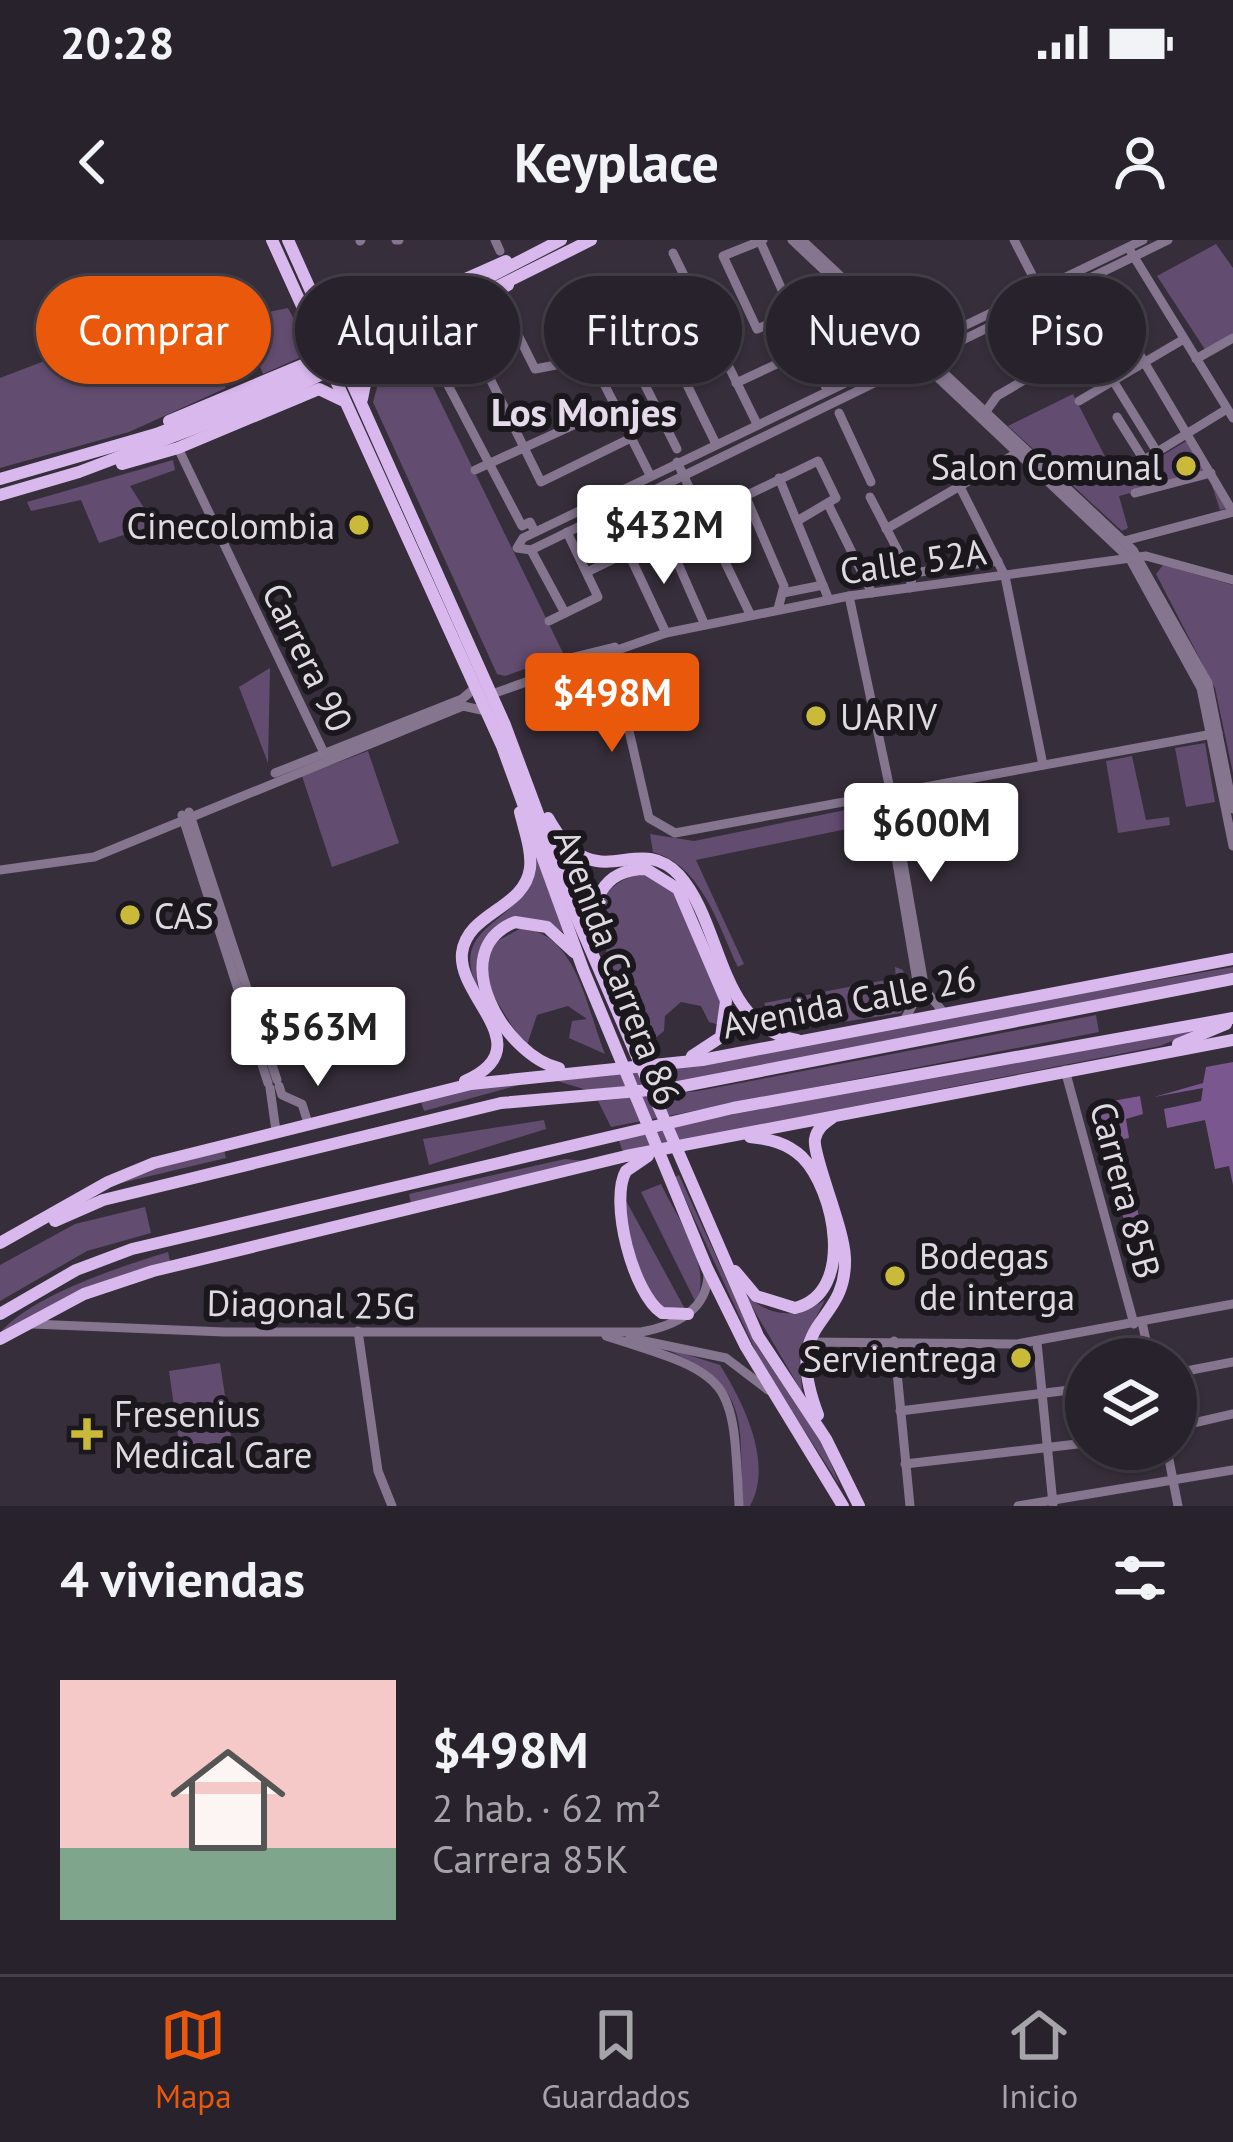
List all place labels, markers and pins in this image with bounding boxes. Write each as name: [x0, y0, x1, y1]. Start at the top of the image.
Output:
place label: Salon Comunal: [931, 443, 1162, 490]
marker: Salon Comunal: [1173, 453, 1199, 479]
pin: $432M: [580, 485, 748, 587]
place label: Cinecolombia: [127, 502, 335, 549]
marker: Cinecolombia: [346, 512, 372, 538]
pin: $498M: [528, 653, 696, 755]
place label: UARIV: [840, 693, 937, 740]
marker: UARIV: [803, 703, 829, 729]
pin: $600M: [847, 783, 1015, 885]
place label: CAS: [154, 892, 214, 939]
marker: CAS: [117, 902, 143, 928]
pin: $563M: [234, 987, 402, 1089]
place label: Bodegas de interga: [919, 1232, 1075, 1320]
marker: Bodegas de interga: [882, 1263, 908, 1289]
place label: Servientrega: [803, 1335, 997, 1382]
marker: Servientrega: [1008, 1345, 1034, 1371]
place label: Fresenius Medical Care: [114, 1390, 312, 1478]
marker: Fresenius Medical Care: [71, 1418, 103, 1450]

